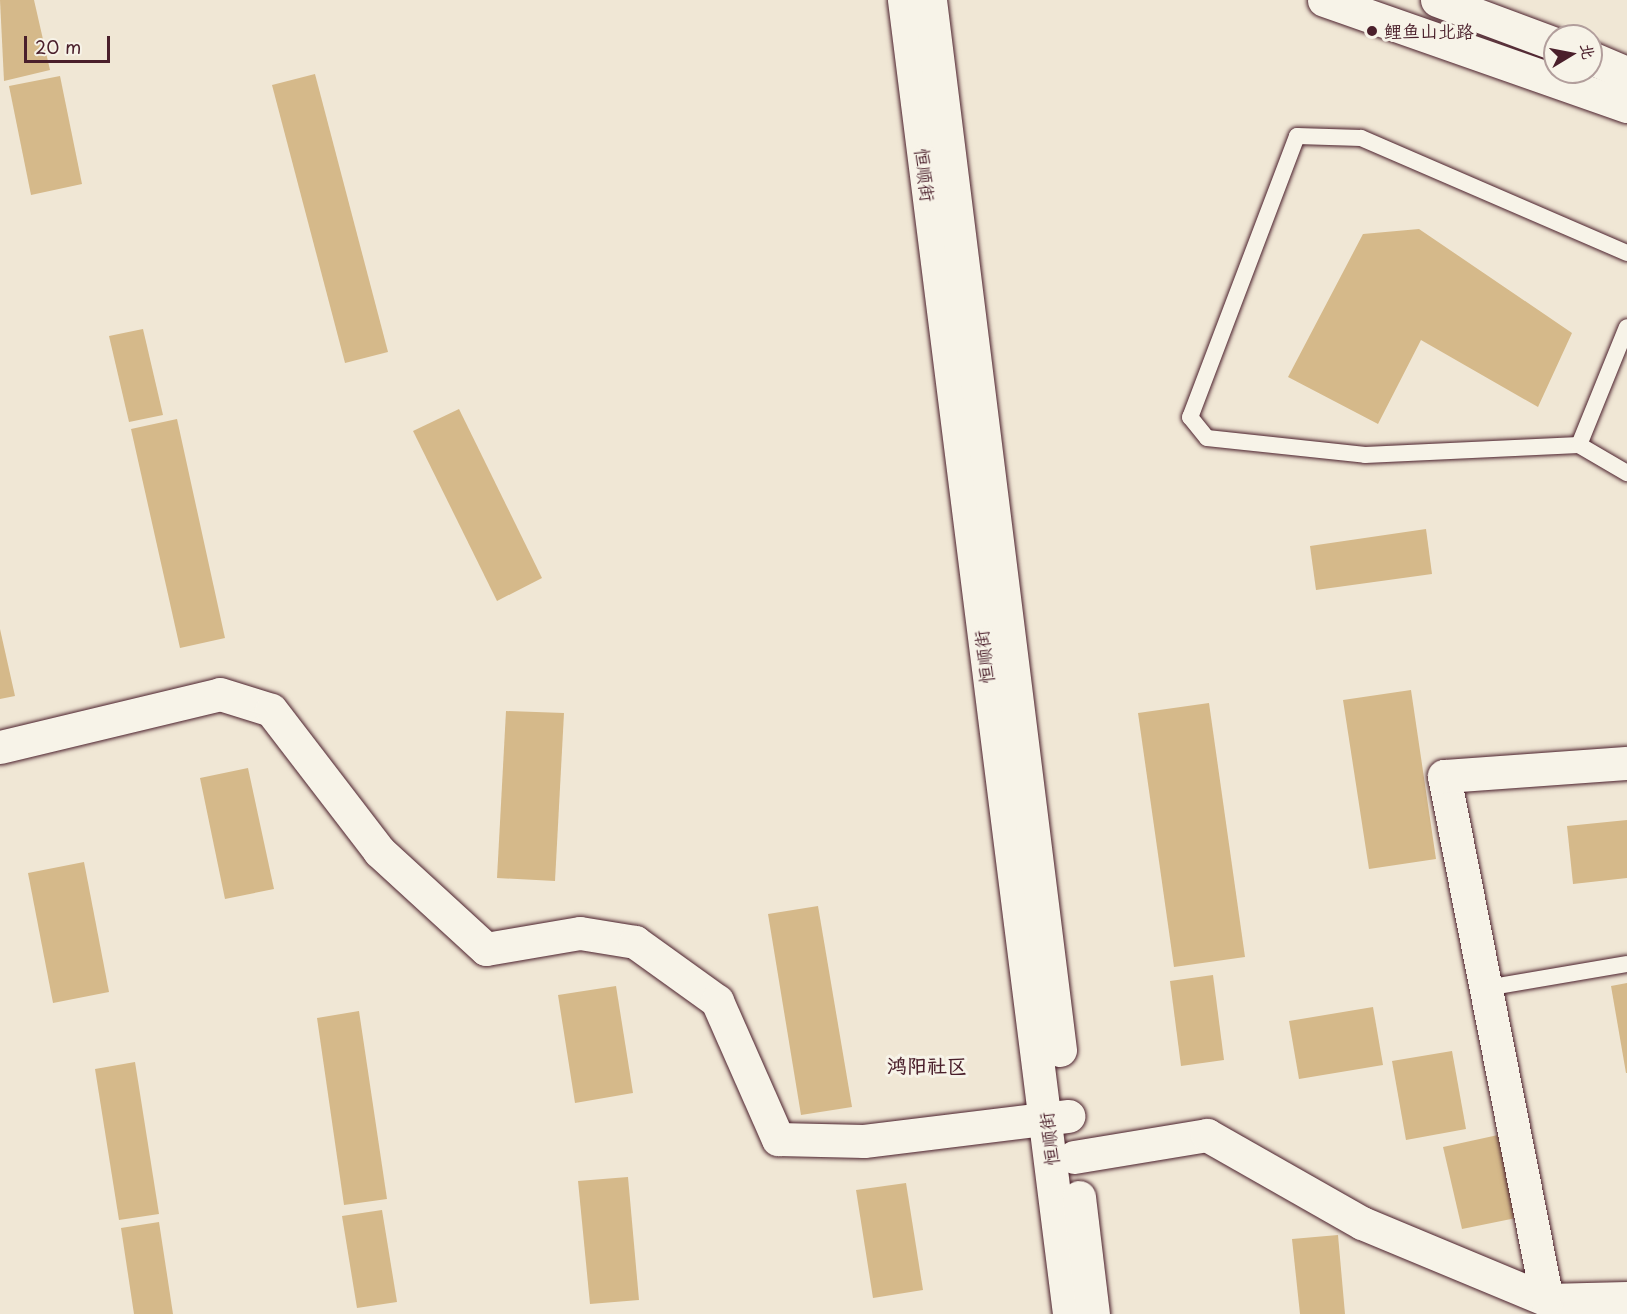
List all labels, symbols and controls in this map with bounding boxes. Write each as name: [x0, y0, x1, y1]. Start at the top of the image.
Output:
place label: 鲤鱼山北路: [1384, 20, 1474, 42]
scale bar: [27, 24, 112, 62]
marker: 鲤鱼山北路: [1365, 24, 1379, 38]
north arrow: [1543, 24, 1603, 84]
text: 20 m: [35, 33, 81, 60]
text: 北: [1576, 41, 1602, 61]
street label: 恒顺街: [911, 147, 939, 203]
street label: 恒顺街: [970, 629, 998, 685]
district label: 鸿阳社区: [887, 1053, 967, 1077]
street label: 恒顺街: [1035, 1111, 1063, 1167]

